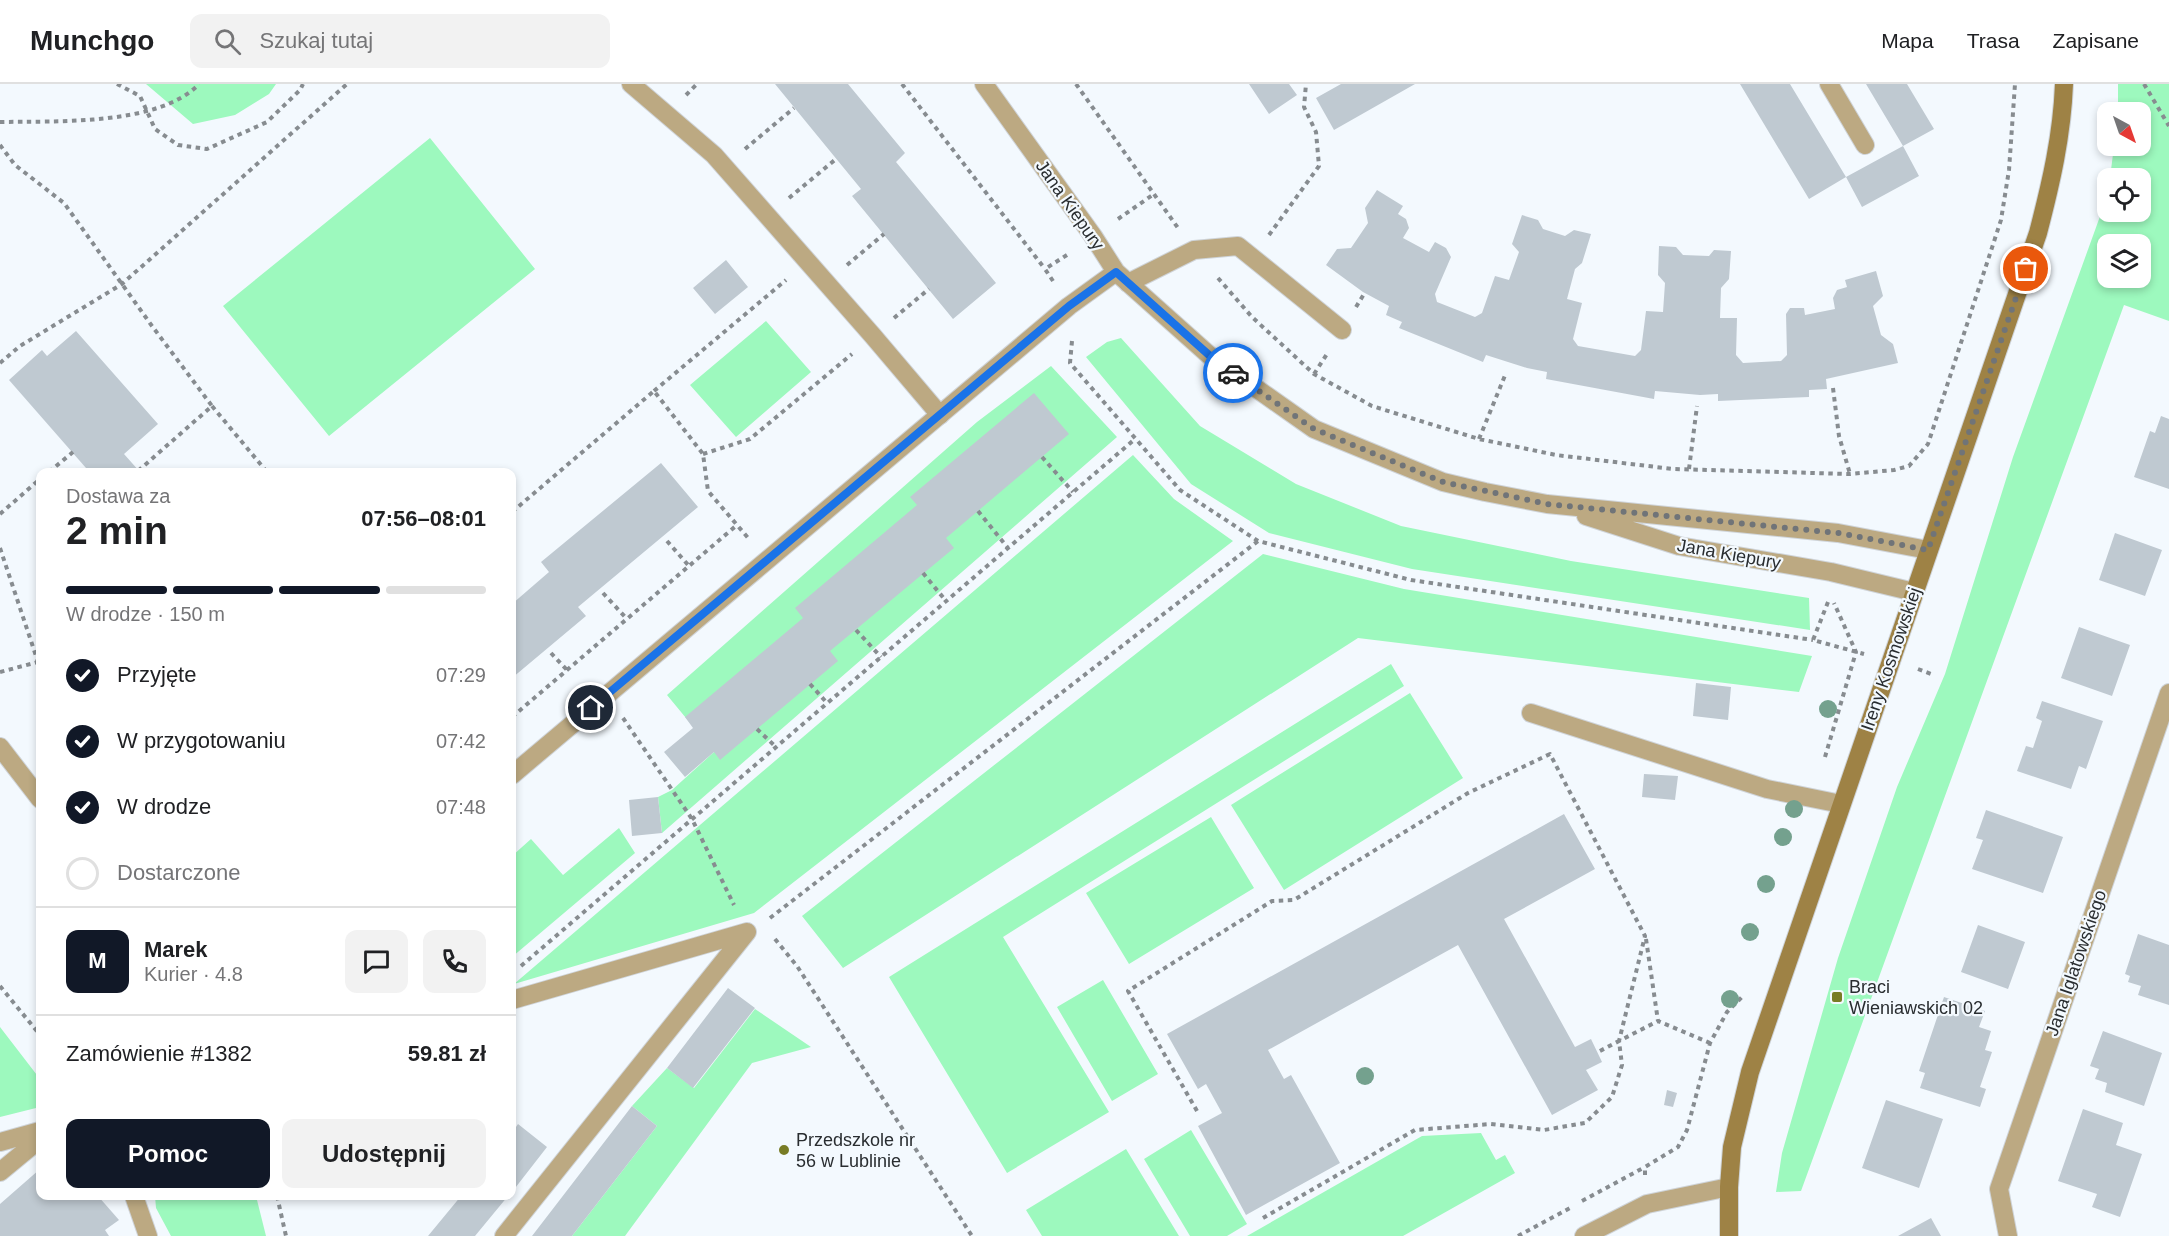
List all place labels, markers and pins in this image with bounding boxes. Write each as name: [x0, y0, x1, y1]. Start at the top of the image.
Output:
pin: [2000, 243, 2051, 294]
pin: [565, 682, 616, 733]
place label: Braci Wieniawskich 02: [1849, 977, 1983, 1018]
marker: Braci Wieniawskich 02: [1830, 990, 1844, 1004]
place label: Przedszkole nr 56 w Lublinie: [796, 1130, 915, 1171]
marker: Przedszkole nr 56 w Lublinie: [777, 1143, 791, 1157]

